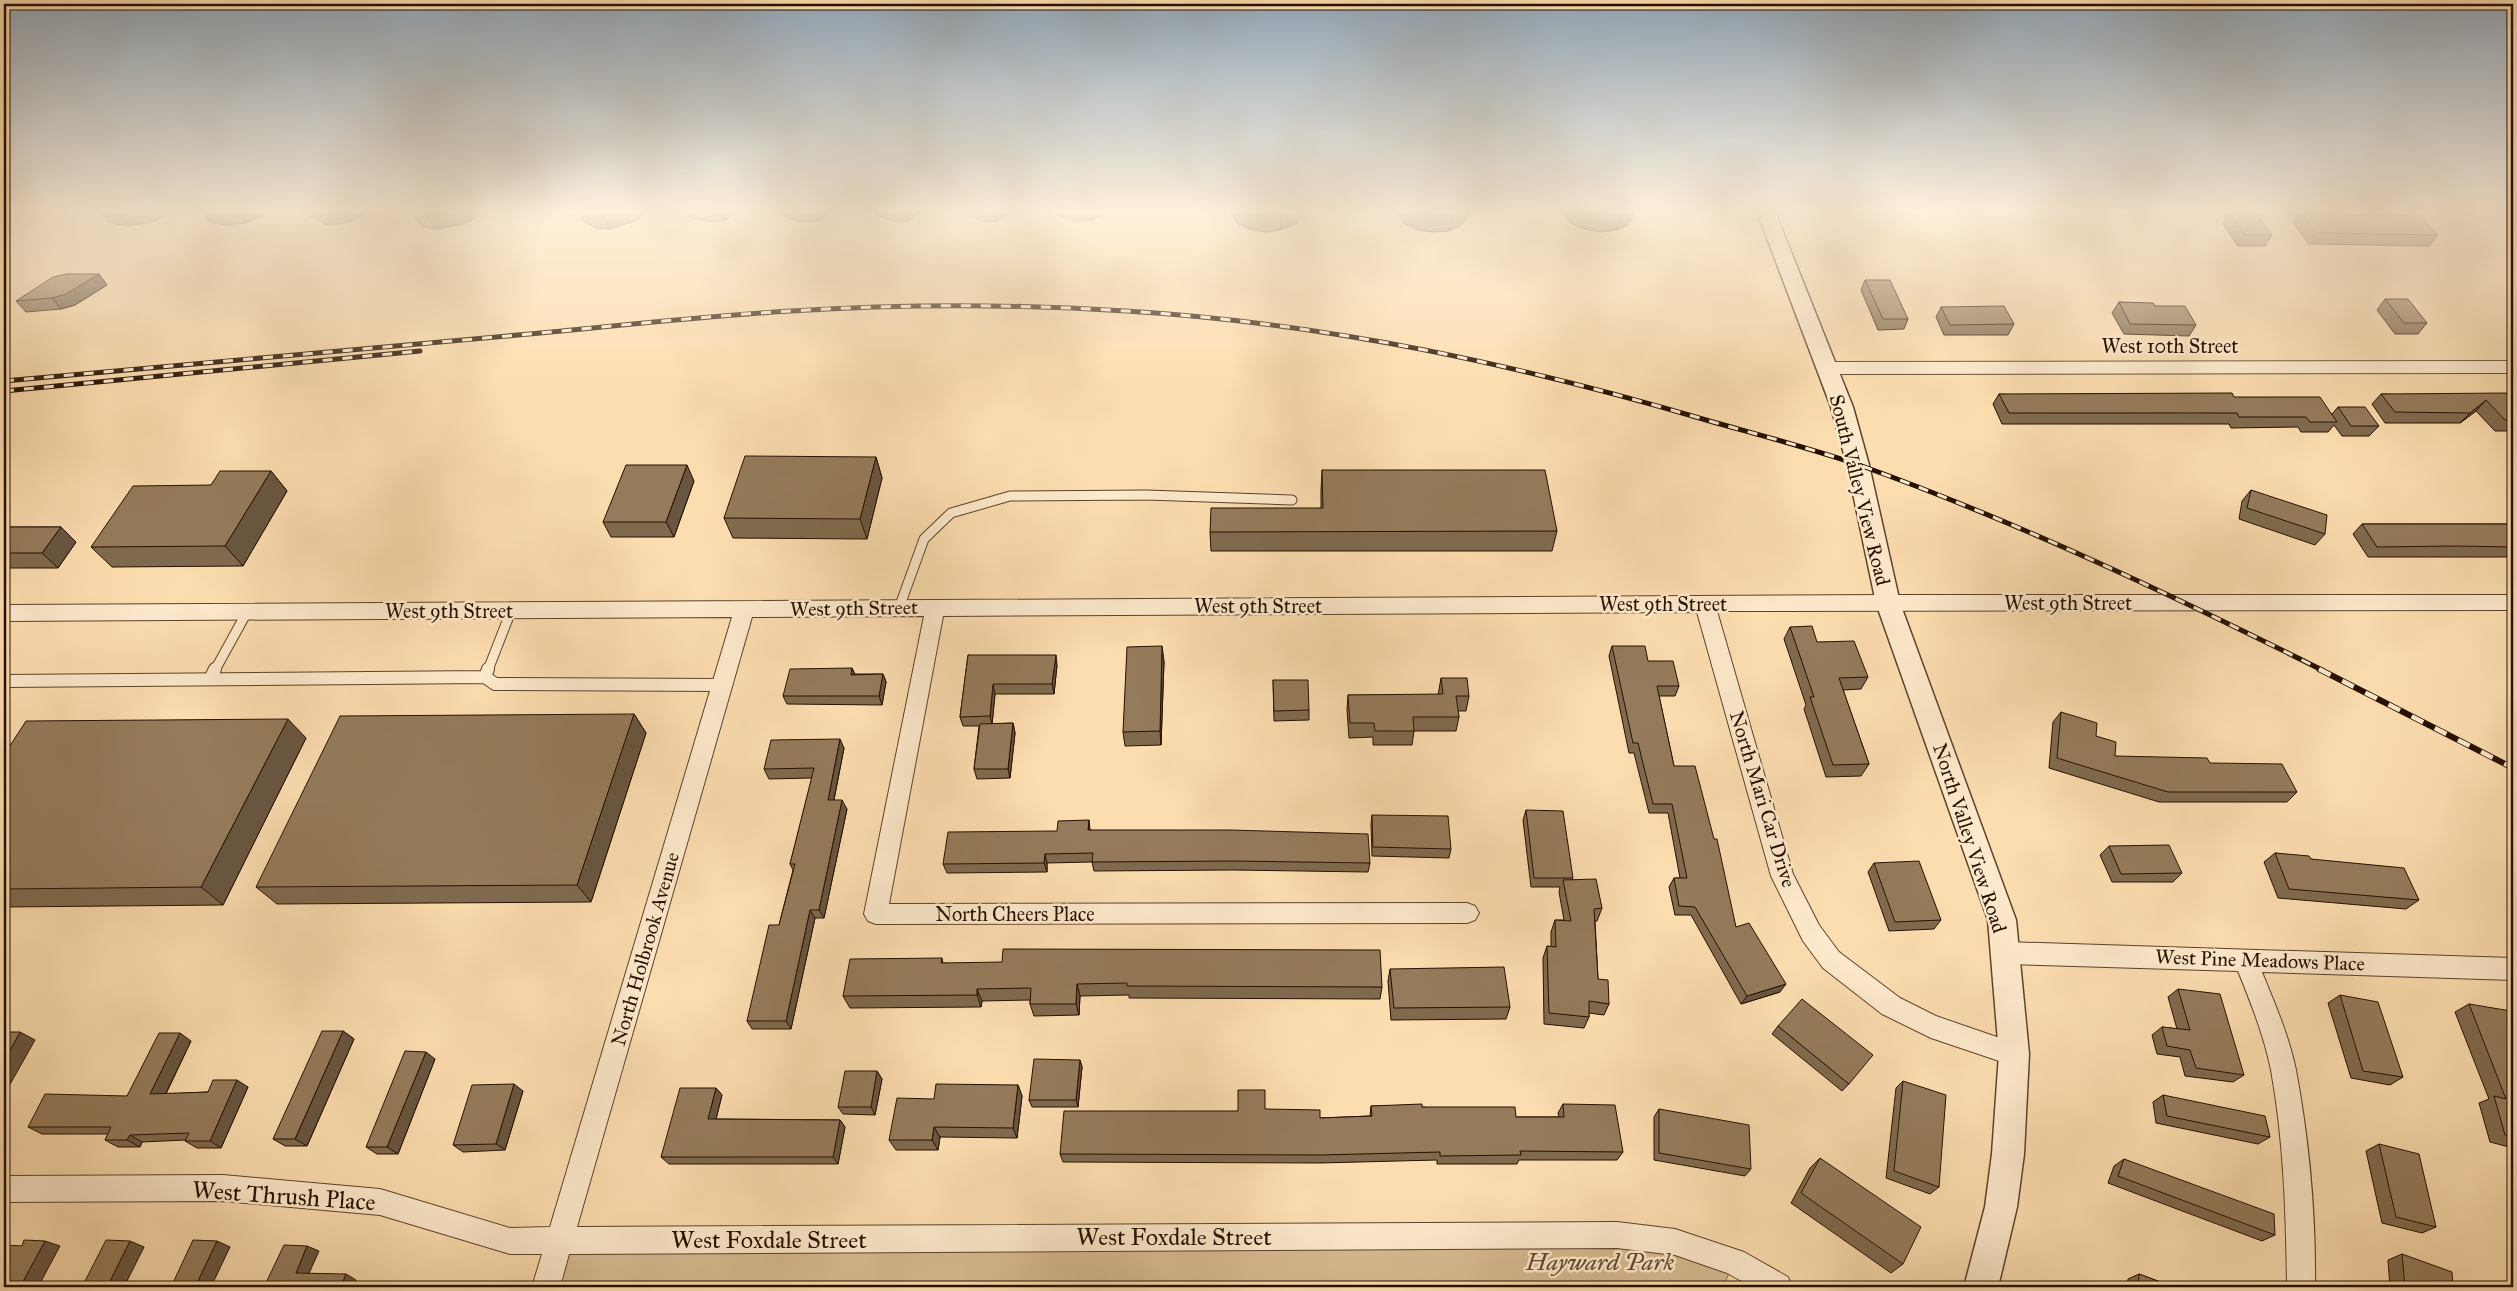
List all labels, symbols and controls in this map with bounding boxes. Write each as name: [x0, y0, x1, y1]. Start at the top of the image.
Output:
street label: West 10th Street: [2102, 334, 2238, 358]
street label: South Valley View Road: [1825, 392, 1895, 588]
street label: West 9th Street: [2004, 591, 2132, 615]
street label: West 9th Street: [1599, 592, 1727, 616]
street label: West 9th Street: [1194, 594, 1322, 618]
street label: West 9th Street: [790, 595, 918, 621]
street label: West 9th Street: [385, 599, 513, 623]
street label: North Mari Car Drive: [1725, 708, 1801, 890]
street label: North Valley View Road: [1928, 740, 2012, 936]
street label: North Holbrook Avenue: [606, 849, 684, 1049]
street label: North Cheers Place: [935, 902, 1095, 926]
street label: West Pine Meadows Place: [2155, 944, 2365, 976]
street label: West Thrush Place: [191, 1175, 377, 1217]
street label: West Foxdale Street: [1076, 1222, 1272, 1252]
street label: West Foxdale Street: [671, 1225, 867, 1255]
park label: Hayward Park: [1525, 1247, 1675, 1277]

